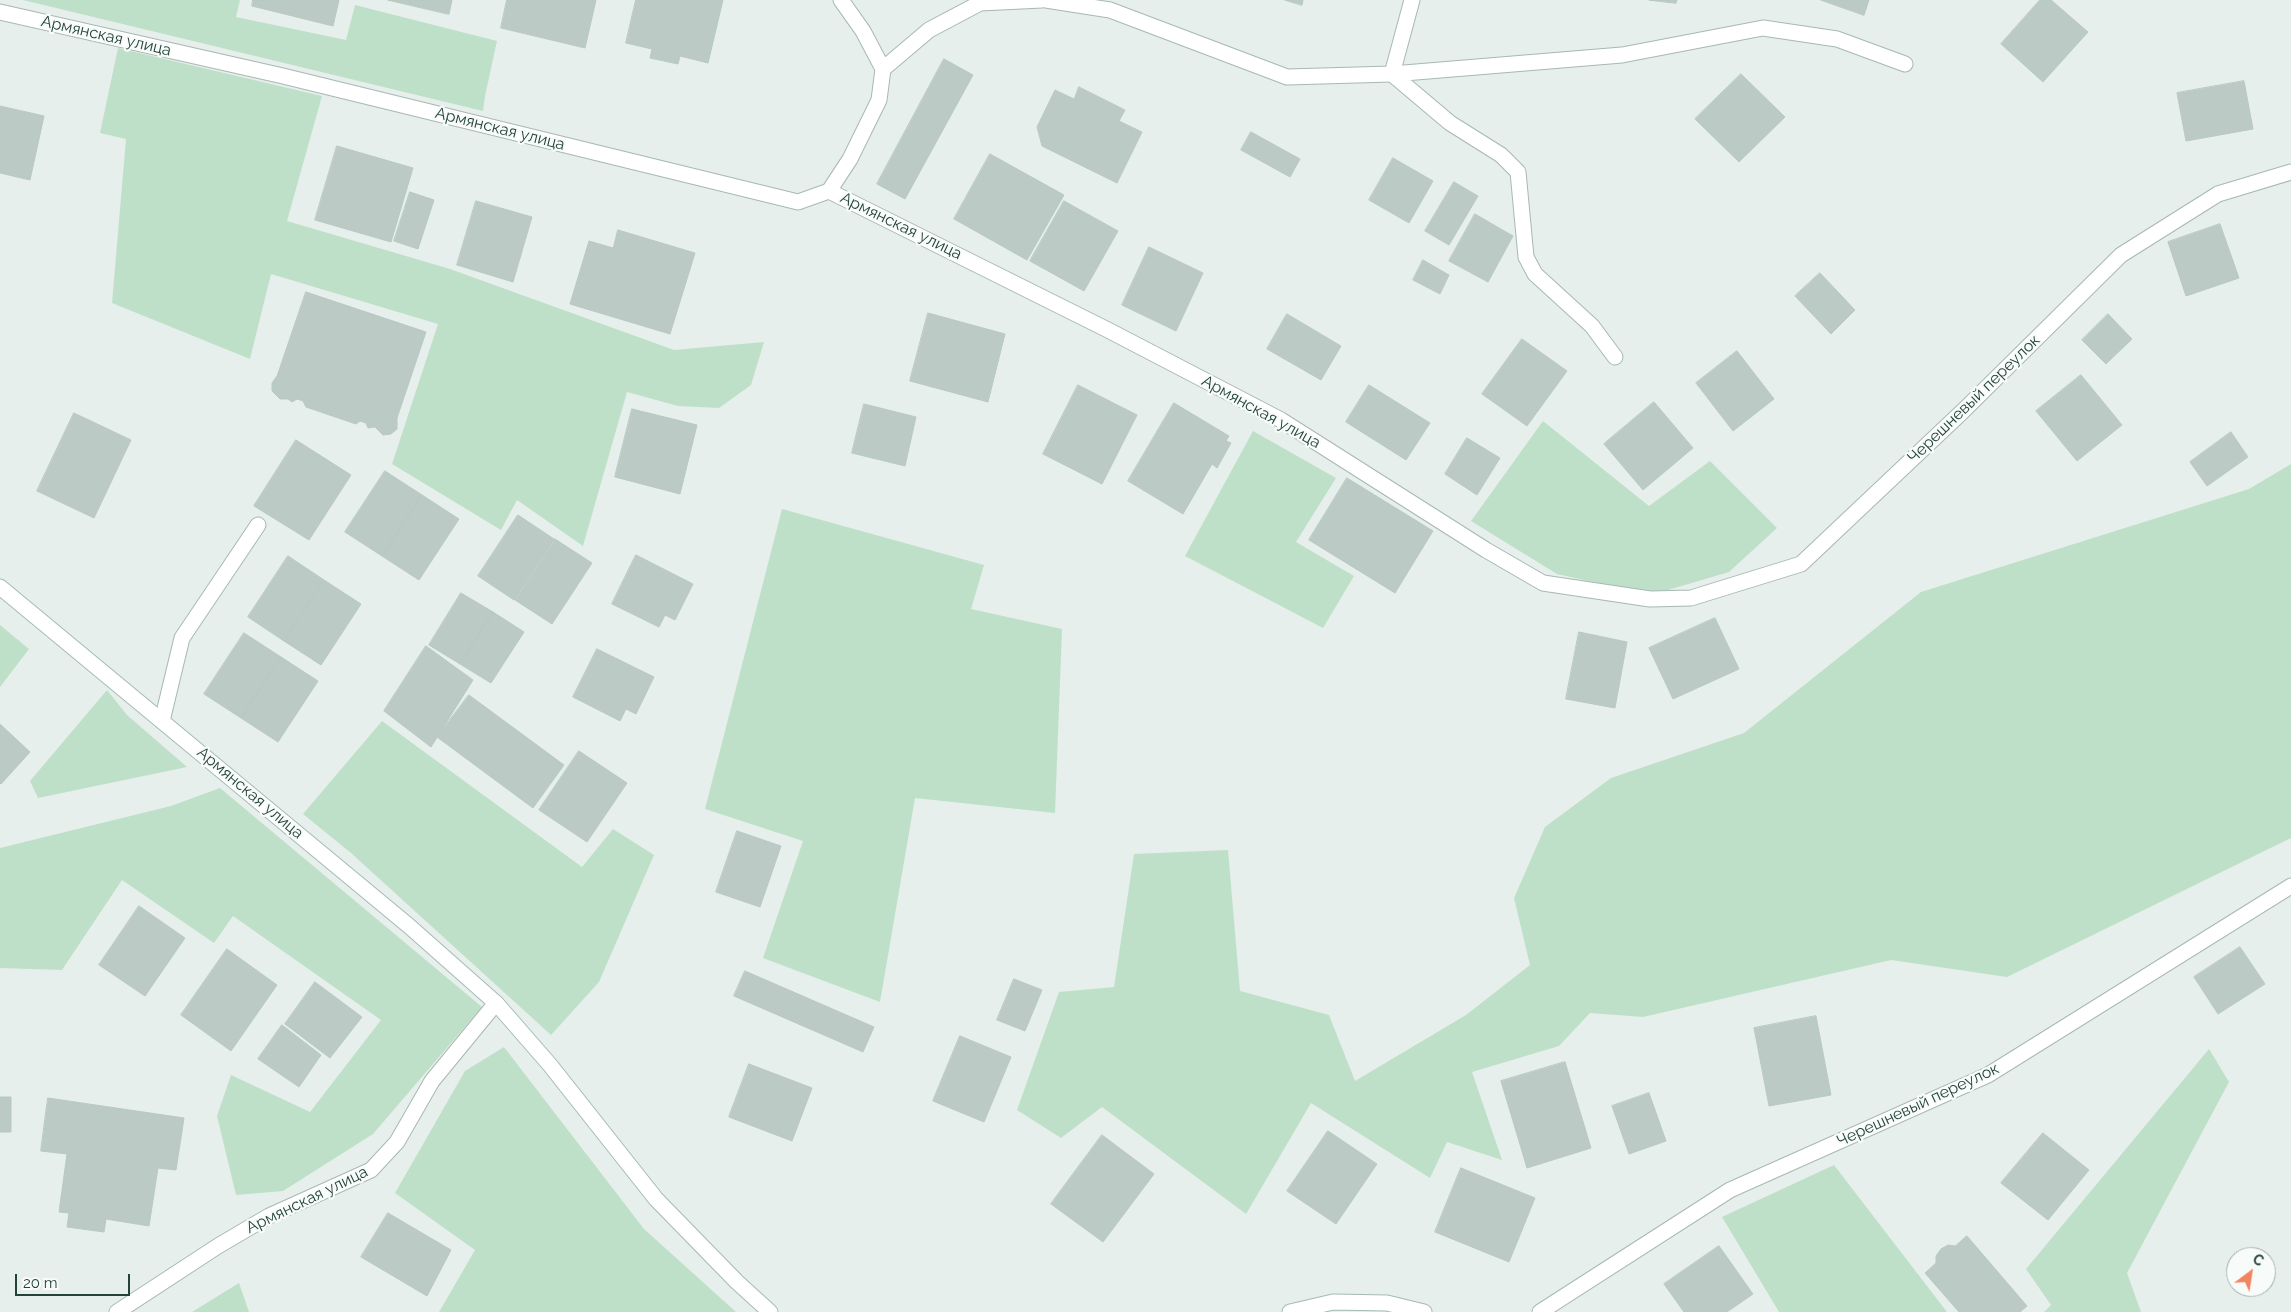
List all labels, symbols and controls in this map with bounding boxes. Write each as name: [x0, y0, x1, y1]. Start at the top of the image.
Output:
street label: Армянская улица: [39, 12, 173, 60]
street label: Армянская улица: [433, 104, 567, 154]
street label: Армянская улица: [837, 188, 965, 264]
street label: Черешневый переулок: [1904, 331, 2044, 467]
street label: Армянская улица: [1198, 371, 1324, 453]
street label: Армянская улица: [193, 743, 307, 843]
street label: Черешневый переулок: [1834, 1059, 2002, 1151]
street label: Армянская улица: [243, 1162, 371, 1238]
north arrow: [2226, 1247, 2276, 1297]
text: С: [2250, 1251, 2266, 1269]
scale bar: [18, 1264, 132, 1296]
text: 20 m: [23, 1274, 58, 1292]

